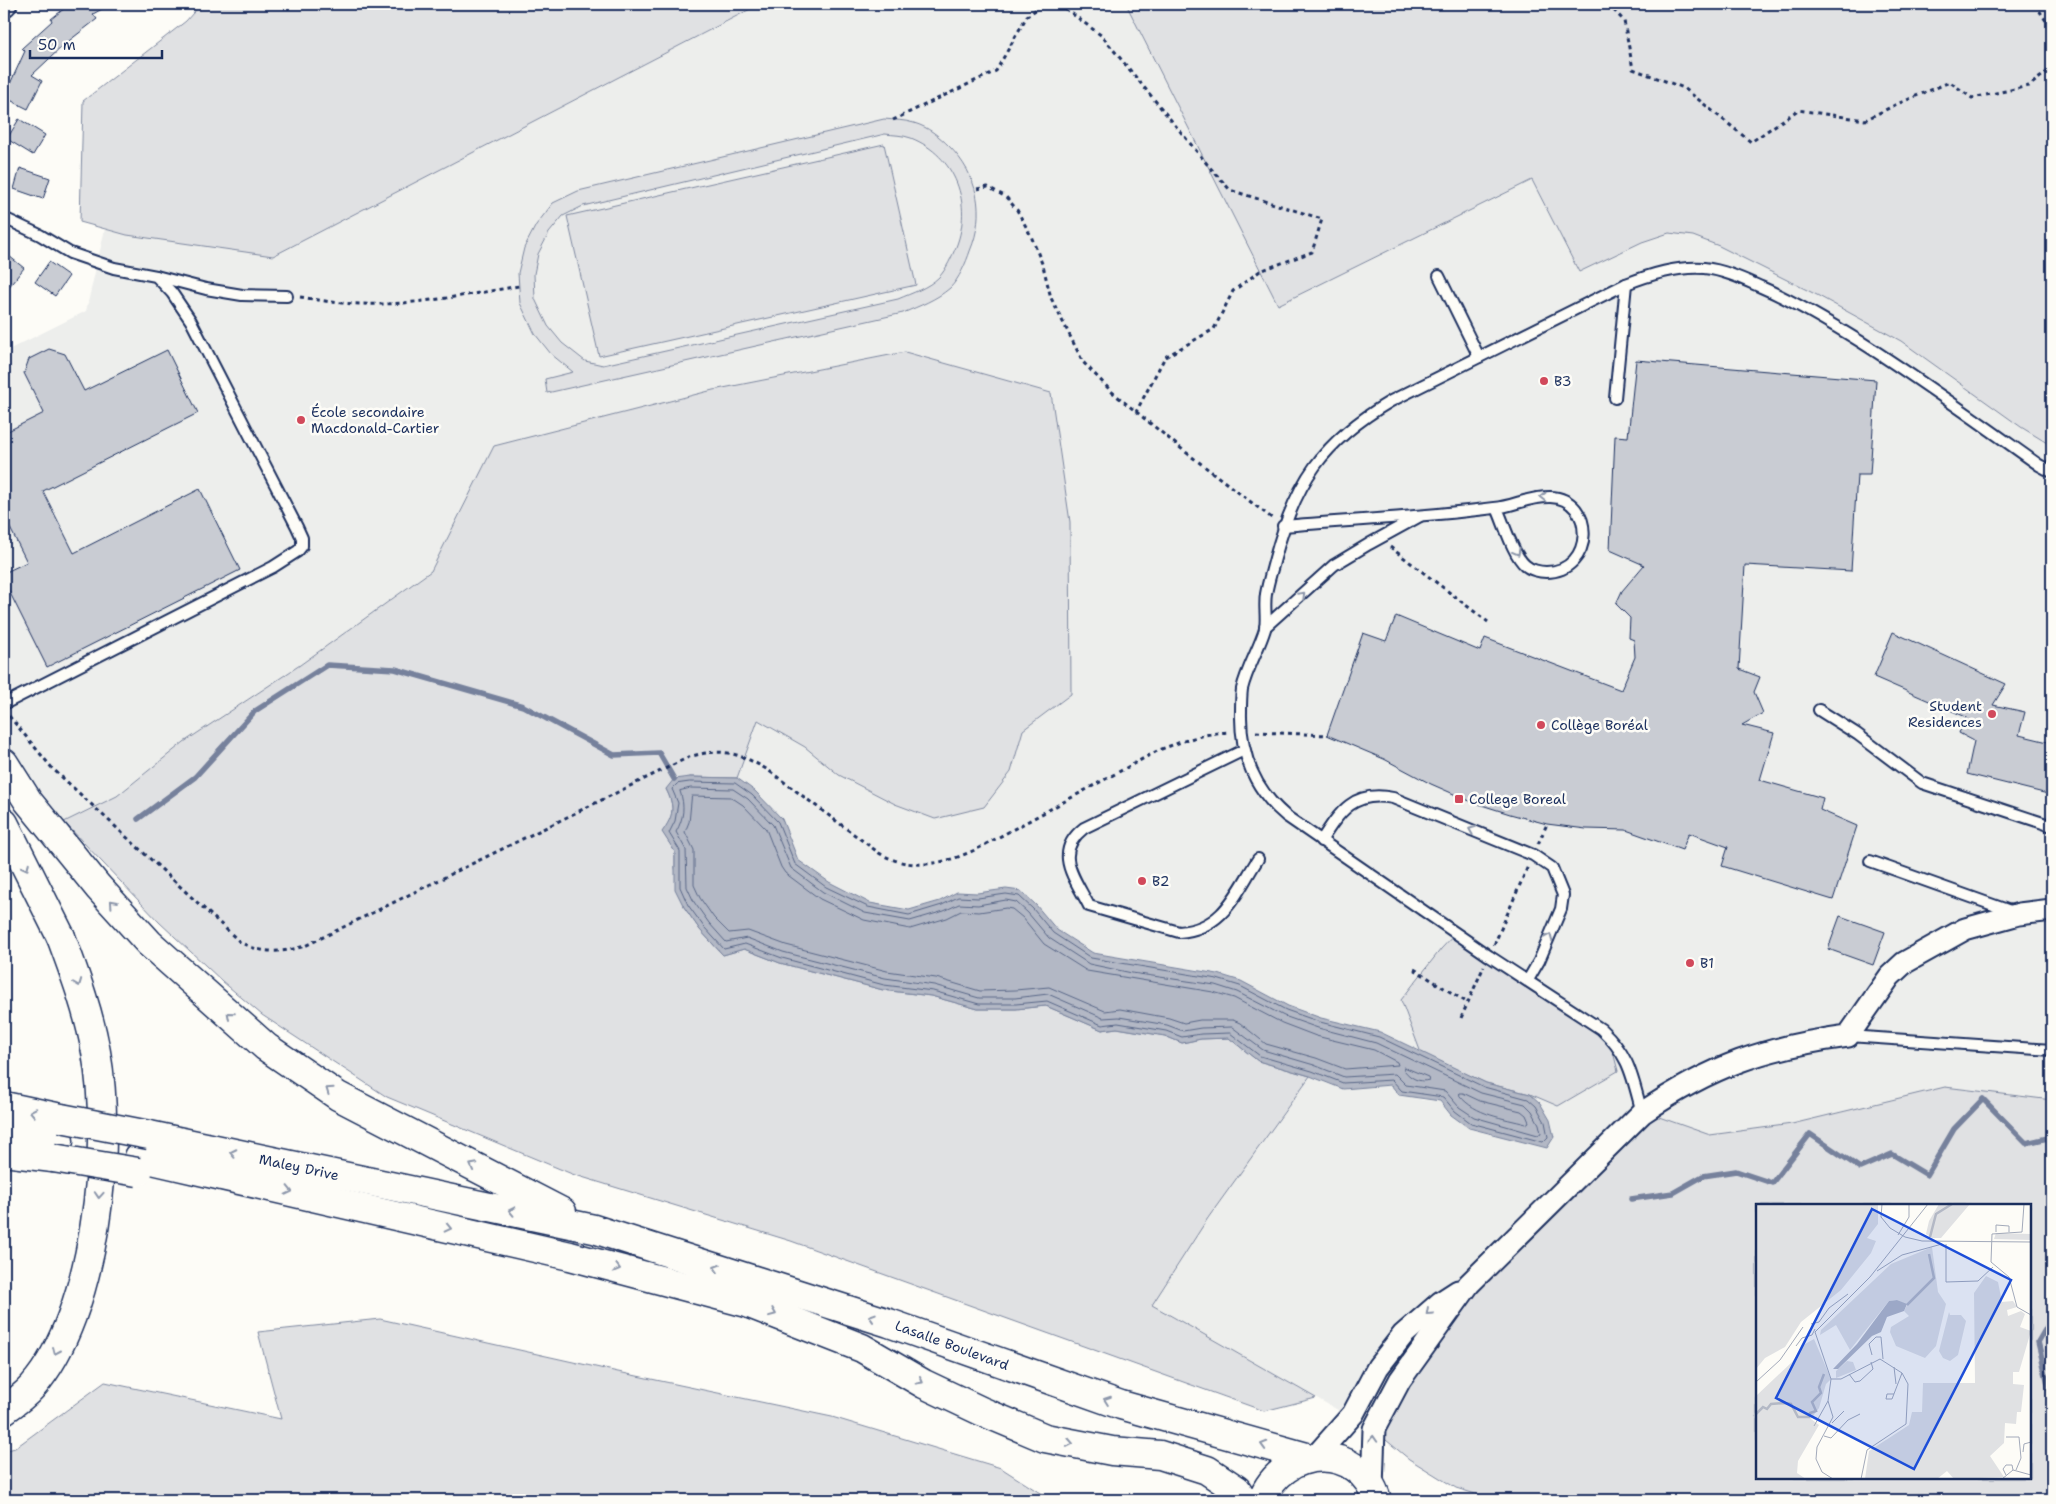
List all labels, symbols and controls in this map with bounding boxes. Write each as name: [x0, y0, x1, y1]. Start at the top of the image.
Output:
scale bar: [30, 28, 162, 60]
text: 50 m: [38, 35, 76, 55]
place label: B3: [1554, 372, 1572, 390]
marker: B3: [1538, 375, 1550, 387]
place label: École secondaire Macdonald-Cartier: [311, 403, 440, 437]
marker: École secondaire Macdonald-Cartier: [295, 414, 307, 426]
one-way arrow: [1538, 492, 1546, 502]
one-way arrow: [1511, 547, 1521, 556]
one-way arrow: [1296, 592, 1305, 601]
place label: Student Residences: [1908, 697, 1982, 731]
marker: Student Residences: [1986, 708, 1998, 720]
place label: Collège Boréal: [1551, 716, 1649, 734]
marker: Collège Boréal: [1535, 719, 1547, 731]
place label: College Boreal: [1469, 790, 1567, 808]
marker: College Boreal: [1453, 793, 1465, 805]
one-way arrow: [1468, 825, 1477, 836]
one-way arrow: [20, 861, 30, 870]
place label: B2: [1152, 872, 1170, 890]
marker: B2: [1136, 875, 1148, 887]
one-way arrow: [109, 899, 118, 908]
one-way arrow: [1543, 933, 1554, 942]
place label: B1: [1700, 954, 1714, 972]
marker: B1: [1684, 957, 1696, 969]
one-way arrow: [72, 978, 82, 986]
one-way arrow: [226, 1012, 235, 1021]
one-way arrow: [326, 1087, 335, 1096]
one-way arrow: [28, 1107, 37, 1118]
one-way arrow: [229, 1148, 238, 1159]
street label: Maley Drive: [257, 1150, 341, 1184]
one-way arrow: [469, 1162, 478, 1172]
one-way arrow: [285, 1185, 294, 1196]
one-way arrow: [94, 1191, 105, 1199]
inset map: [1756, 1204, 2031, 1479]
one-way arrow: [508, 1206, 517, 1217]
one-way arrow: [443, 1222, 452, 1233]
one-way arrow: [613, 1263, 621, 1273]
one-way arrow: [713, 1264, 721, 1274]
one-way arrow: [1425, 1306, 1434, 1315]
one-way arrow: [768, 1307, 777, 1317]
one-way arrow: [868, 1313, 876, 1323]
street label: Lasalle Boulevard: [893, 1316, 1011, 1374]
one-way arrow: [53, 1345, 63, 1354]
one-way arrow: [915, 1375, 924, 1385]
one-way arrow: [1104, 1396, 1112, 1406]
one-way arrow: [1368, 1435, 1379, 1443]
one-way arrow: [1065, 1437, 1074, 1448]
one-way arrow: [1259, 1440, 1268, 1451]

